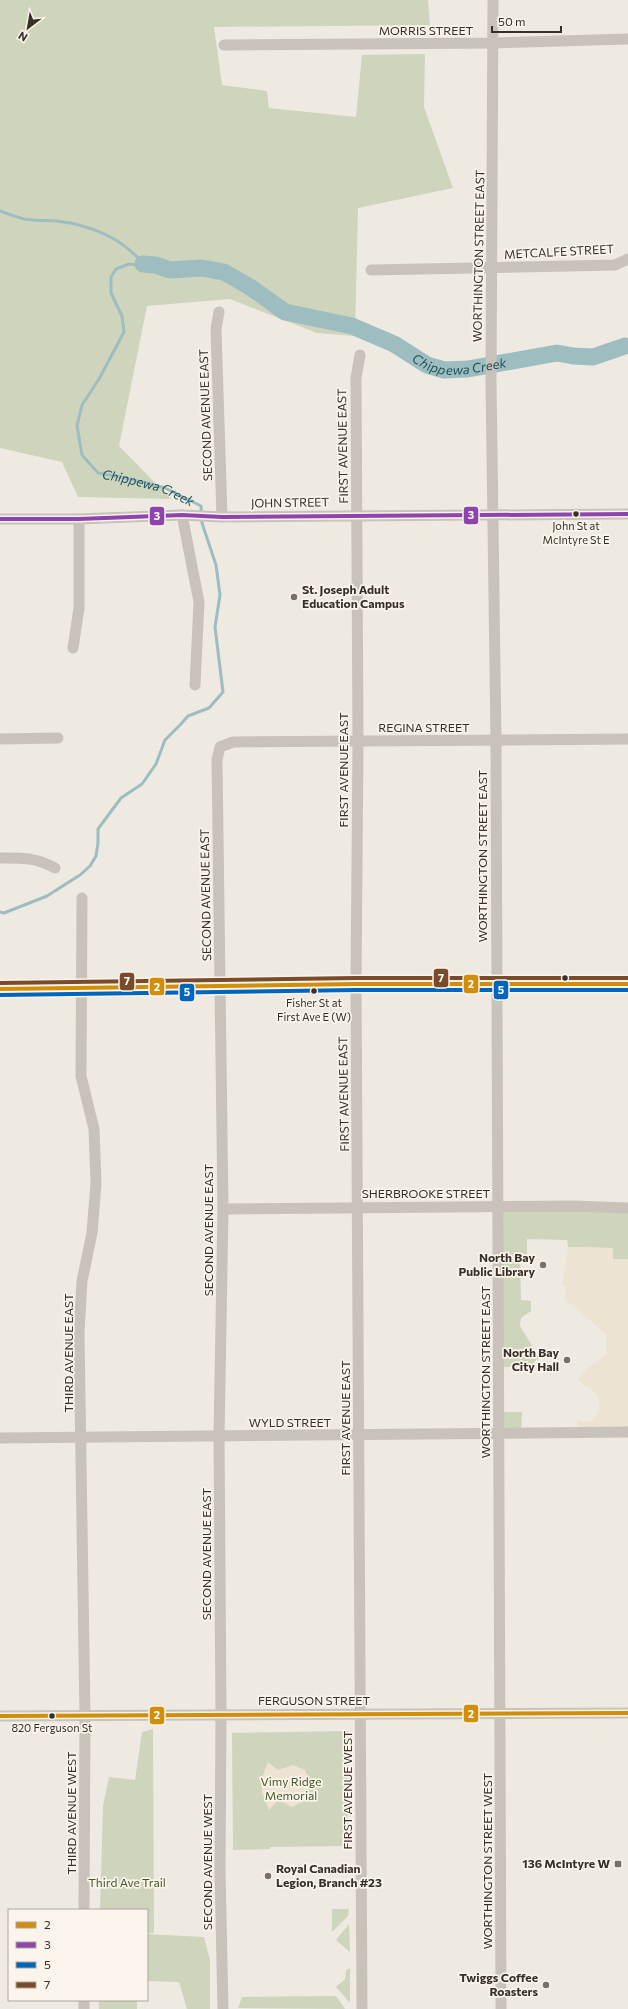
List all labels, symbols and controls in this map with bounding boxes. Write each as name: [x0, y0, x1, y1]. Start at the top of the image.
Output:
north arrow: [8, 8, 48, 48]
scale bar: [492, 8, 561, 34]
text: 50 m: [498, 14, 526, 28]
street label: MORRIS STREET: [379, 23, 473, 37]
text: N: [16, 29, 29, 45]
street label: WORTHINGTON STREET EAST: [469, 169, 487, 342]
street label: METCALFE STREET: [504, 241, 615, 261]
street label: SECOND AVENUE EAST: [196, 348, 214, 481]
water label: Chippewa Creek: [410, 350, 508, 378]
street label: FIRST AVENUE EAST: [334, 388, 350, 504]
water label: Chippewa Creek: [101, 466, 198, 510]
street label: JOHN STREET: [251, 494, 330, 511]
line badge: 3: [149, 506, 165, 526]
line badge: 3: [463, 506, 479, 525]
text: 3: [468, 508, 474, 521]
text: 3: [154, 509, 160, 522]
marker: John St at McIntyre St E: [571, 509, 581, 519]
place label: John St at McIntyre St E: [542, 519, 610, 546]
place label: St. Joseph Adult Education Campus: [302, 582, 405, 610]
marker: St. Joseph Adult Education Campus: [289, 592, 299, 602]
street label: FIRST AVENUE EAST: [336, 712, 350, 828]
street label: REGINA STREET: [378, 720, 470, 734]
street label: WORTHINGTON STREET EAST: [475, 769, 489, 942]
street label: SECOND AVENUE EAST: [197, 828, 213, 961]
line badge: 7: [433, 968, 449, 988]
text: 7: [438, 971, 444, 984]
line badge: 7: [119, 972, 135, 991]
unlabelled marker: [560, 973, 570, 983]
text: 7: [124, 974, 130, 987]
line badge: 2: [463, 974, 479, 994]
line badge: 2: [149, 977, 165, 996]
text: 2: [468, 977, 474, 990]
text: 2: [154, 980, 160, 993]
line badge: 5: [493, 980, 509, 1000]
line badge: 5: [179, 983, 195, 1002]
text: 5: [498, 983, 504, 996]
text: 5: [184, 985, 190, 998]
marker: Fisher St at First Ave E (W): [309, 986, 319, 996]
place label: Fisher St at First Ave E (W): [277, 996, 351, 1023]
street label: FIRST AVENUE EAST: [335, 1036, 351, 1152]
street label: SECOND AVENUE EAST: [201, 1164, 215, 1296]
street label: SHERBROOKE STREET: [362, 1186, 491, 1200]
place label: North Bay Public Library: [458, 1250, 535, 1278]
marker: North Bay Public Library: [538, 1260, 548, 1270]
street label: WORTHINGTON STREET EAST: [478, 1285, 492, 1458]
street label: THIRD AVENUE EAST: [61, 1293, 75, 1413]
place label: North Bay City Hall: [503, 1345, 559, 1373]
marker: North Bay City Hall: [562, 1355, 572, 1365]
street label: FIRST AVENUE EAST: [338, 1360, 352, 1476]
street label: WYLD STREET: [249, 1415, 332, 1429]
street label: SECOND AVENUE EAST: [199, 1488, 213, 1620]
street label: FERGUSON STREET: [258, 1693, 370, 1707]
line badge: 2: [463, 1704, 479, 1723]
line badge: 2: [149, 1706, 165, 1725]
text: 2: [468, 1707, 474, 1720]
text: 2: [154, 1708, 160, 1721]
marker: 820 Ferguson St: [47, 1711, 57, 1721]
place label: 820 Ferguson St: [11, 1721, 93, 1734]
street label: FIRST AVENUE WEST: [340, 1730, 354, 1850]
street label: THIRD AVENUE WEST: [64, 1751, 78, 1875]
street label: WORTHINGTON STREET WEST: [480, 1772, 494, 1949]
park label: Vimy Ridge Memorial: [261, 1774, 321, 1802]
street label: SECOND AVENUE WEST: [200, 1794, 214, 1930]
place label: 136 McIntyre W: [522, 1856, 610, 1870]
marker: 136 McIntyre W: [613, 1859, 623, 1869]
place label: Royal Canadian Legion, Branch #23: [276, 1861, 382, 1889]
marker: Royal Canadian Legion, Branch #23: [263, 1871, 273, 1881]
park label: Third Ave Trail: [88, 1875, 166, 1889]
legend: [8, 1909, 148, 2001]
text: 2: [44, 1917, 51, 1931]
text: 3: [44, 1937, 51, 1951]
text: 5: [44, 1957, 51, 1971]
place label: Twiggs Coffee Roasters: [459, 1970, 538, 1998]
text: 7: [44, 1977, 50, 1991]
marker: Twiggs Coffee Roasters: [541, 1980, 551, 1990]

